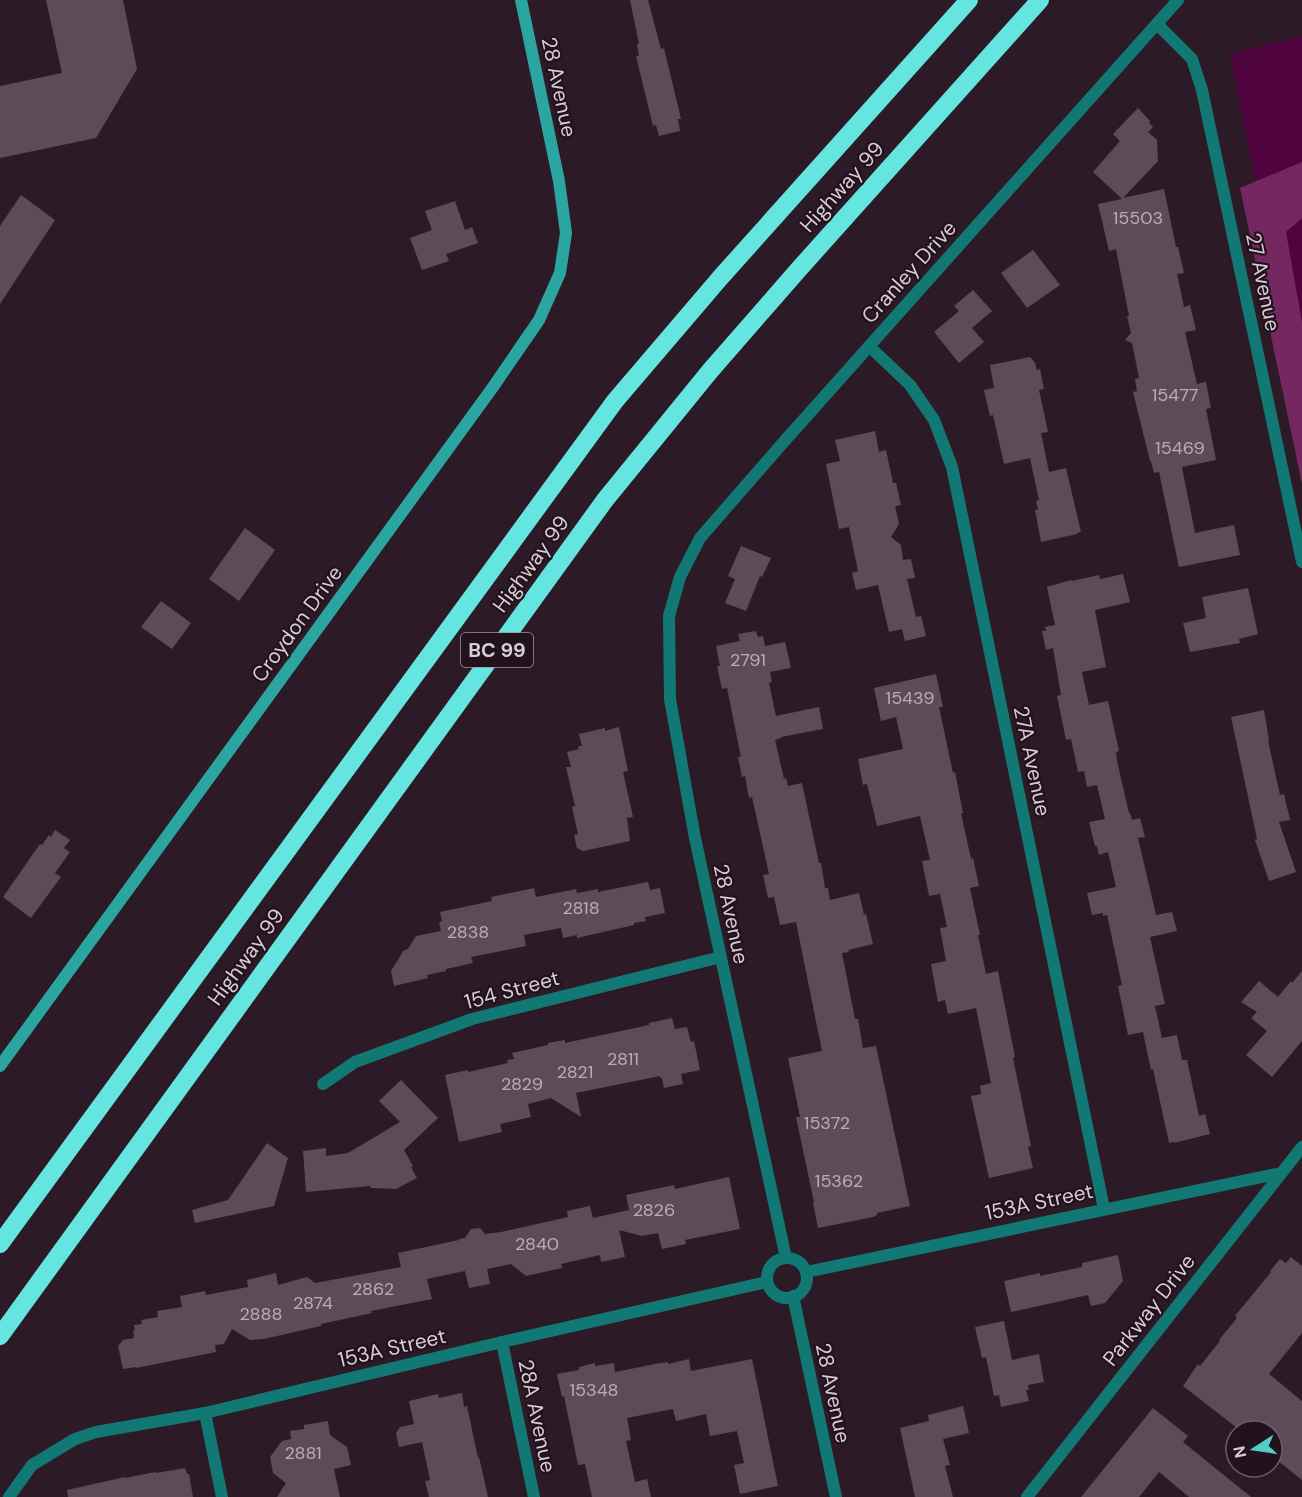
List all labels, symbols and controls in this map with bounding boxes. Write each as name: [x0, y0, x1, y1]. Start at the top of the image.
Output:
street label: 28 Avenue: [535, 34, 583, 140]
street label: Highway 99: [794, 135, 890, 239]
house number: 15503: [1113, 206, 1163, 230]
street label: Cranley Drive: [855, 214, 963, 329]
street label: 27 Avenue: [1239, 230, 1287, 334]
house number: 15477: [1152, 383, 1198, 407]
house number: 15469: [1155, 436, 1205, 460]
street label: Highway 99: [486, 510, 576, 618]
street label: Croydon Drive: [245, 560, 349, 688]
road number: BC 99: [461, 633, 533, 667]
house number: 2791: [730, 648, 766, 672]
house number: 15439: [886, 686, 934, 710]
street label: 27A Avenue: [1007, 703, 1057, 819]
street label: 28 Avenue: [707, 861, 755, 967]
house number: 2818: [562, 896, 600, 920]
street label: Highway 99: [201, 903, 291, 1011]
house number: 2838: [447, 920, 489, 944]
street label: 154 Street: [461, 964, 563, 1016]
house number: 2811: [607, 1047, 639, 1071]
house number: 2821: [557, 1060, 593, 1084]
house number: 2829: [501, 1072, 543, 1096]
house number: 15372: [804, 1111, 850, 1135]
house number: 15362: [815, 1169, 863, 1193]
street label: 153A Street: [982, 1177, 1096, 1227]
house number: 2826: [633, 1198, 675, 1222]
house number: 2840: [515, 1232, 559, 1256]
street label: Parkway Drive: [1096, 1248, 1202, 1372]
house number: 2862: [352, 1277, 394, 1301]
house number: 2874: [293, 1291, 333, 1315]
house number: 2888: [240, 1302, 282, 1326]
street label: 153A Street: [335, 1322, 449, 1374]
street label: 28 Avenue: [809, 1340, 857, 1446]
street label: 28A Avenue: [511, 1357, 563, 1475]
house number: 15348: [569, 1378, 619, 1402]
north arrow: [1224, 1419, 1284, 1479]
house number: 2881: [284, 1441, 322, 1465]
text: N: [1228, 1444, 1251, 1460]

